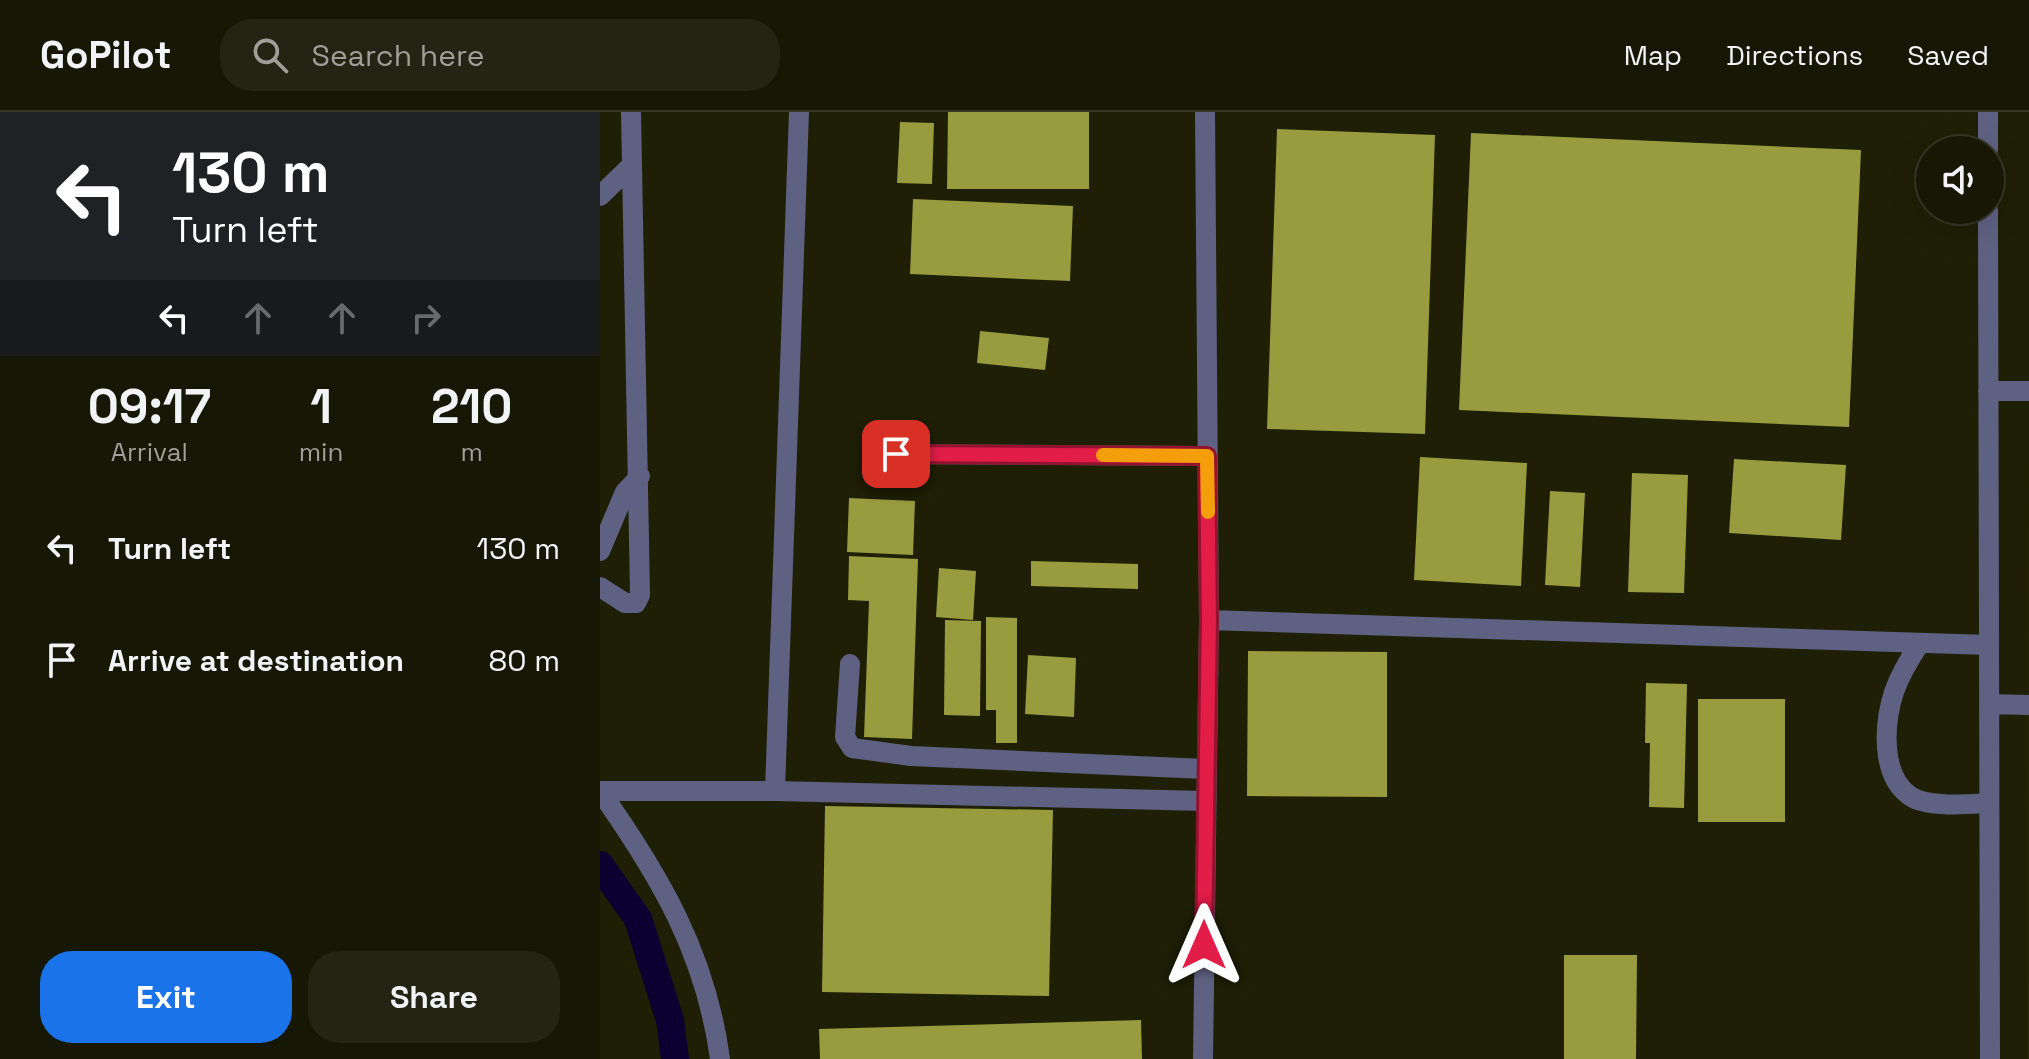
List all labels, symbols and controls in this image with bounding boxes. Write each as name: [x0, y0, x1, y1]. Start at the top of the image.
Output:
search box: [220, 19, 780, 91]
text: GoPilot: [40, 31, 172, 79]
icon: search: [248, 33, 292, 77]
text: Search here: [312, 36, 484, 75]
text: Map: [1624, 37, 1682, 73]
text: Directions: [1726, 37, 1863, 73]
text: Saved: [1907, 37, 1989, 73]
map controls: [1916, 136, 2004, 224]
button: sound: [1916, 136, 2004, 224]
text: 130 m: [172, 137, 330, 208]
icon: left: [40, 144, 144, 248]
text: Turn left: [172, 207, 319, 253]
icon: left: [152, 296, 196, 340]
icon: ahead: [236, 296, 280, 340]
icon: ahead: [320, 296, 364, 340]
icon: right: [404, 296, 448, 340]
text: 09:17: [88, 376, 211, 437]
text: 1: [310, 376, 332, 437]
text: 210: [431, 376, 512, 437]
pin: [862, 420, 930, 488]
icon: arrive: [874, 432, 918, 476]
text: Arrival: [111, 435, 188, 469]
text: min: [299, 435, 343, 469]
text: m: [460, 435, 483, 469]
icon: left: [40, 526, 84, 570]
text: Turn left: [108, 529, 231, 568]
text: 130 m: [477, 529, 560, 568]
icon: arrive: [40, 638, 84, 682]
text: Arrive at destination: [108, 641, 404, 680]
text: 80 m: [489, 641, 560, 680]
position arrow: [1162, 903, 1246, 987]
button: Exit: [40, 951, 292, 1043]
button: Share: [308, 951, 560, 1043]

